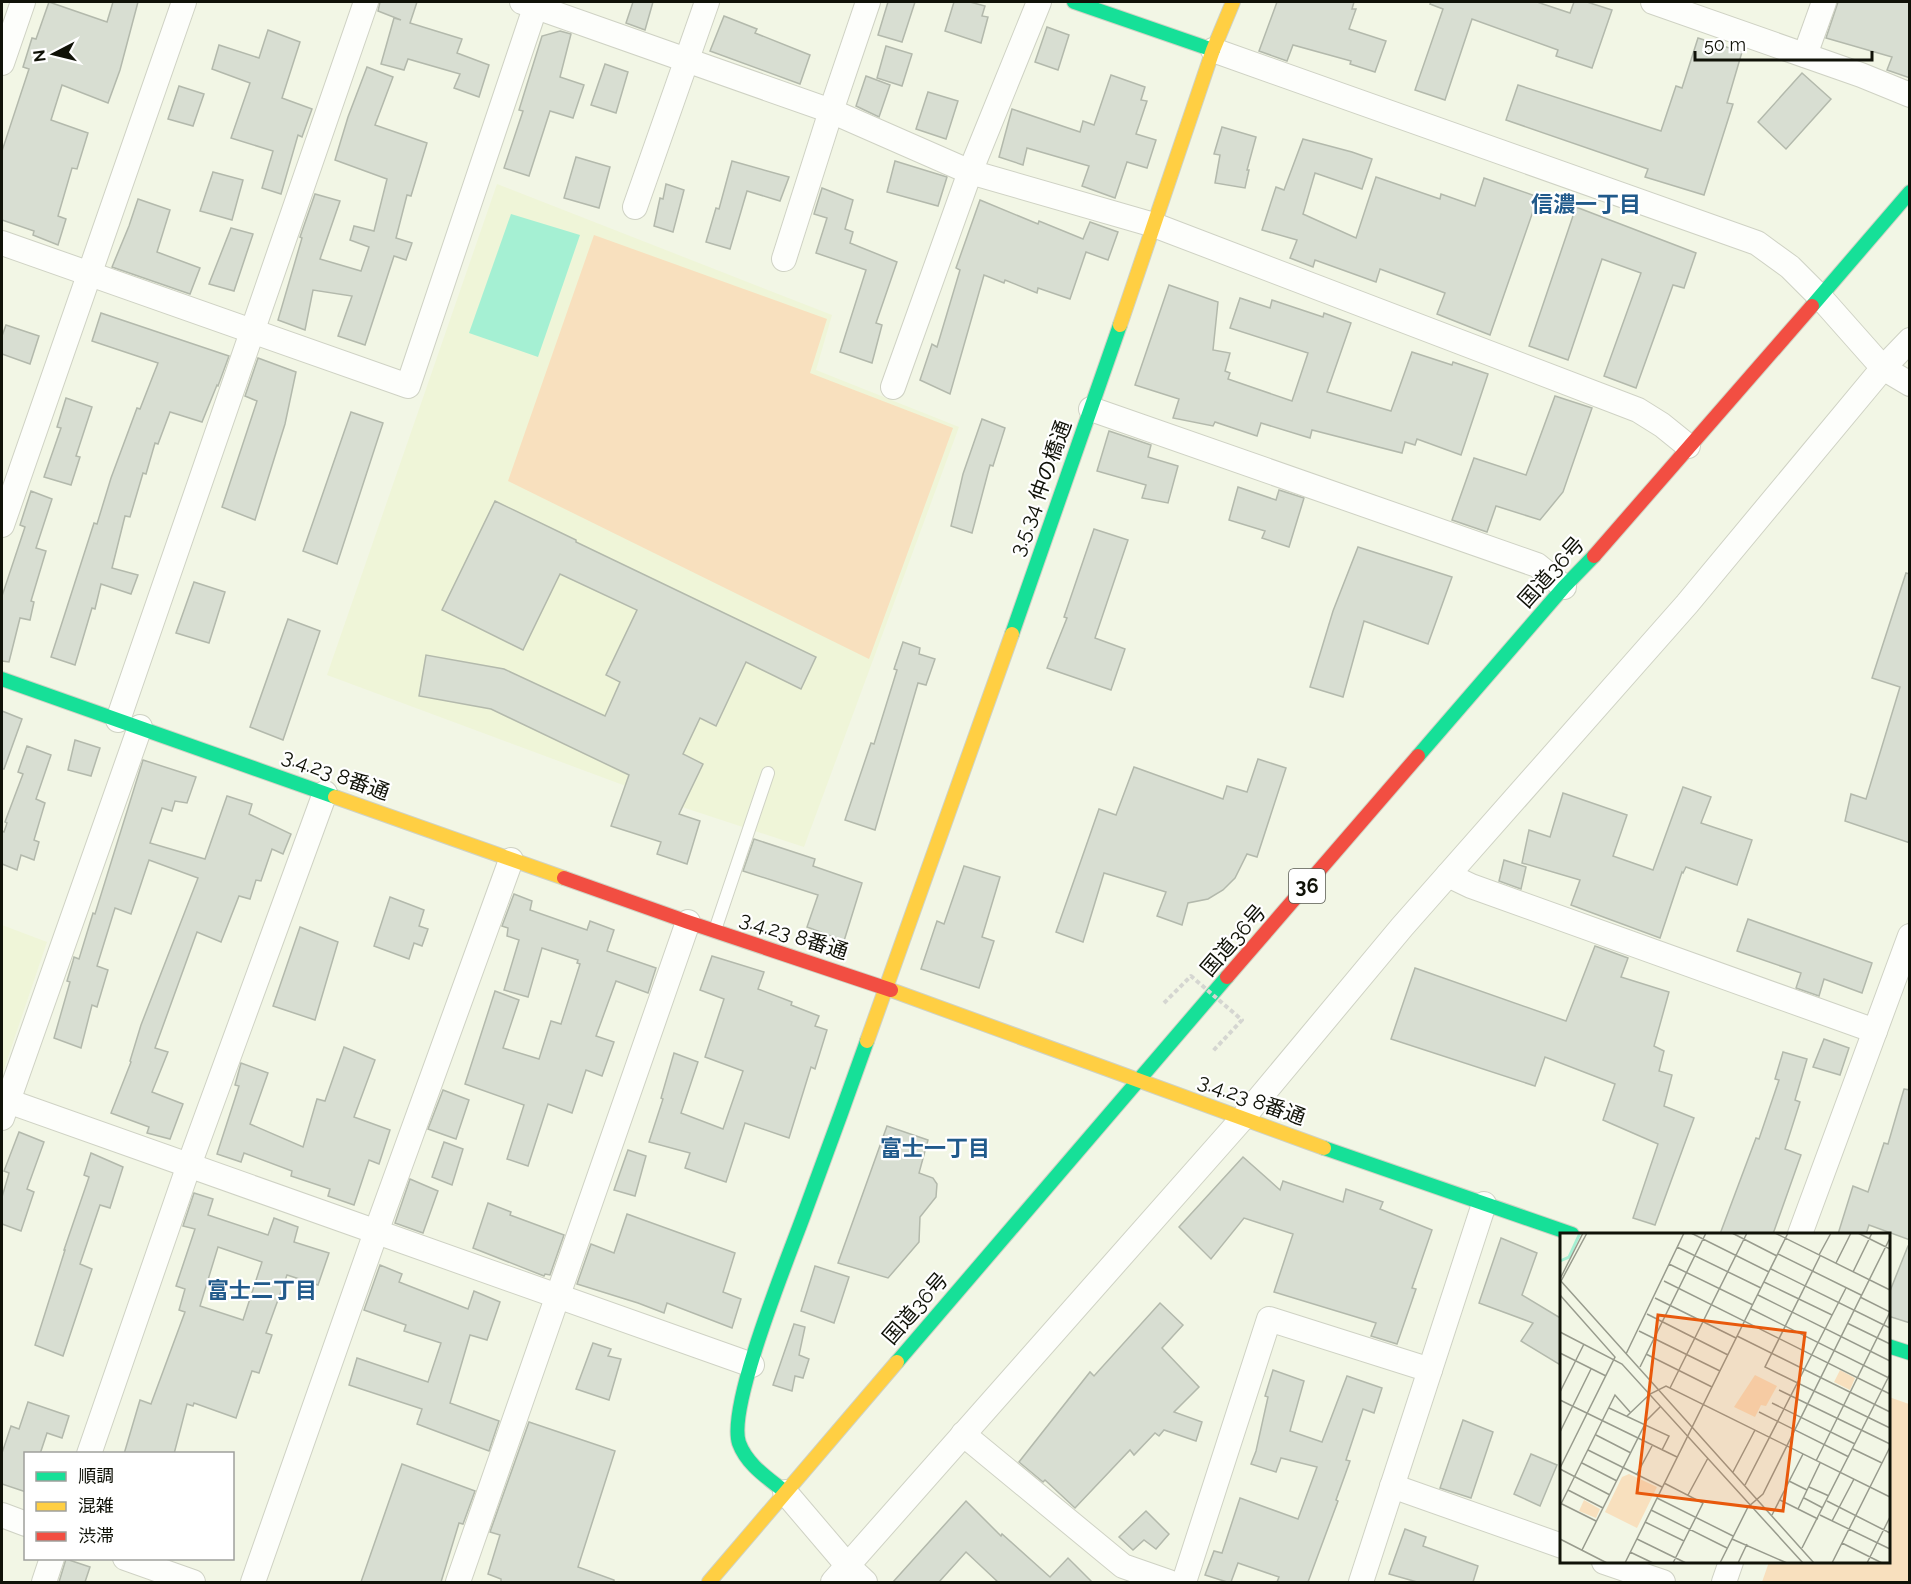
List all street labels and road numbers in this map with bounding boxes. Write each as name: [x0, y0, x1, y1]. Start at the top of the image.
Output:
street label: 3.5.34 仲の橋通: [1004, 417, 1076, 559]
street label: 国道36号: [1513, 531, 1589, 613]
street label: 3.4.23 8番通: [279, 743, 393, 805]
road number: 36: [1289, 869, 1325, 903]
street label: 国道36号: [1195, 899, 1271, 981]
street label: 3.4.23 8番通: [737, 906, 851, 964]
street label: 3.4.23 8番通: [1195, 1068, 1309, 1130]
street label: 国道36号: [877, 1267, 953, 1349]

